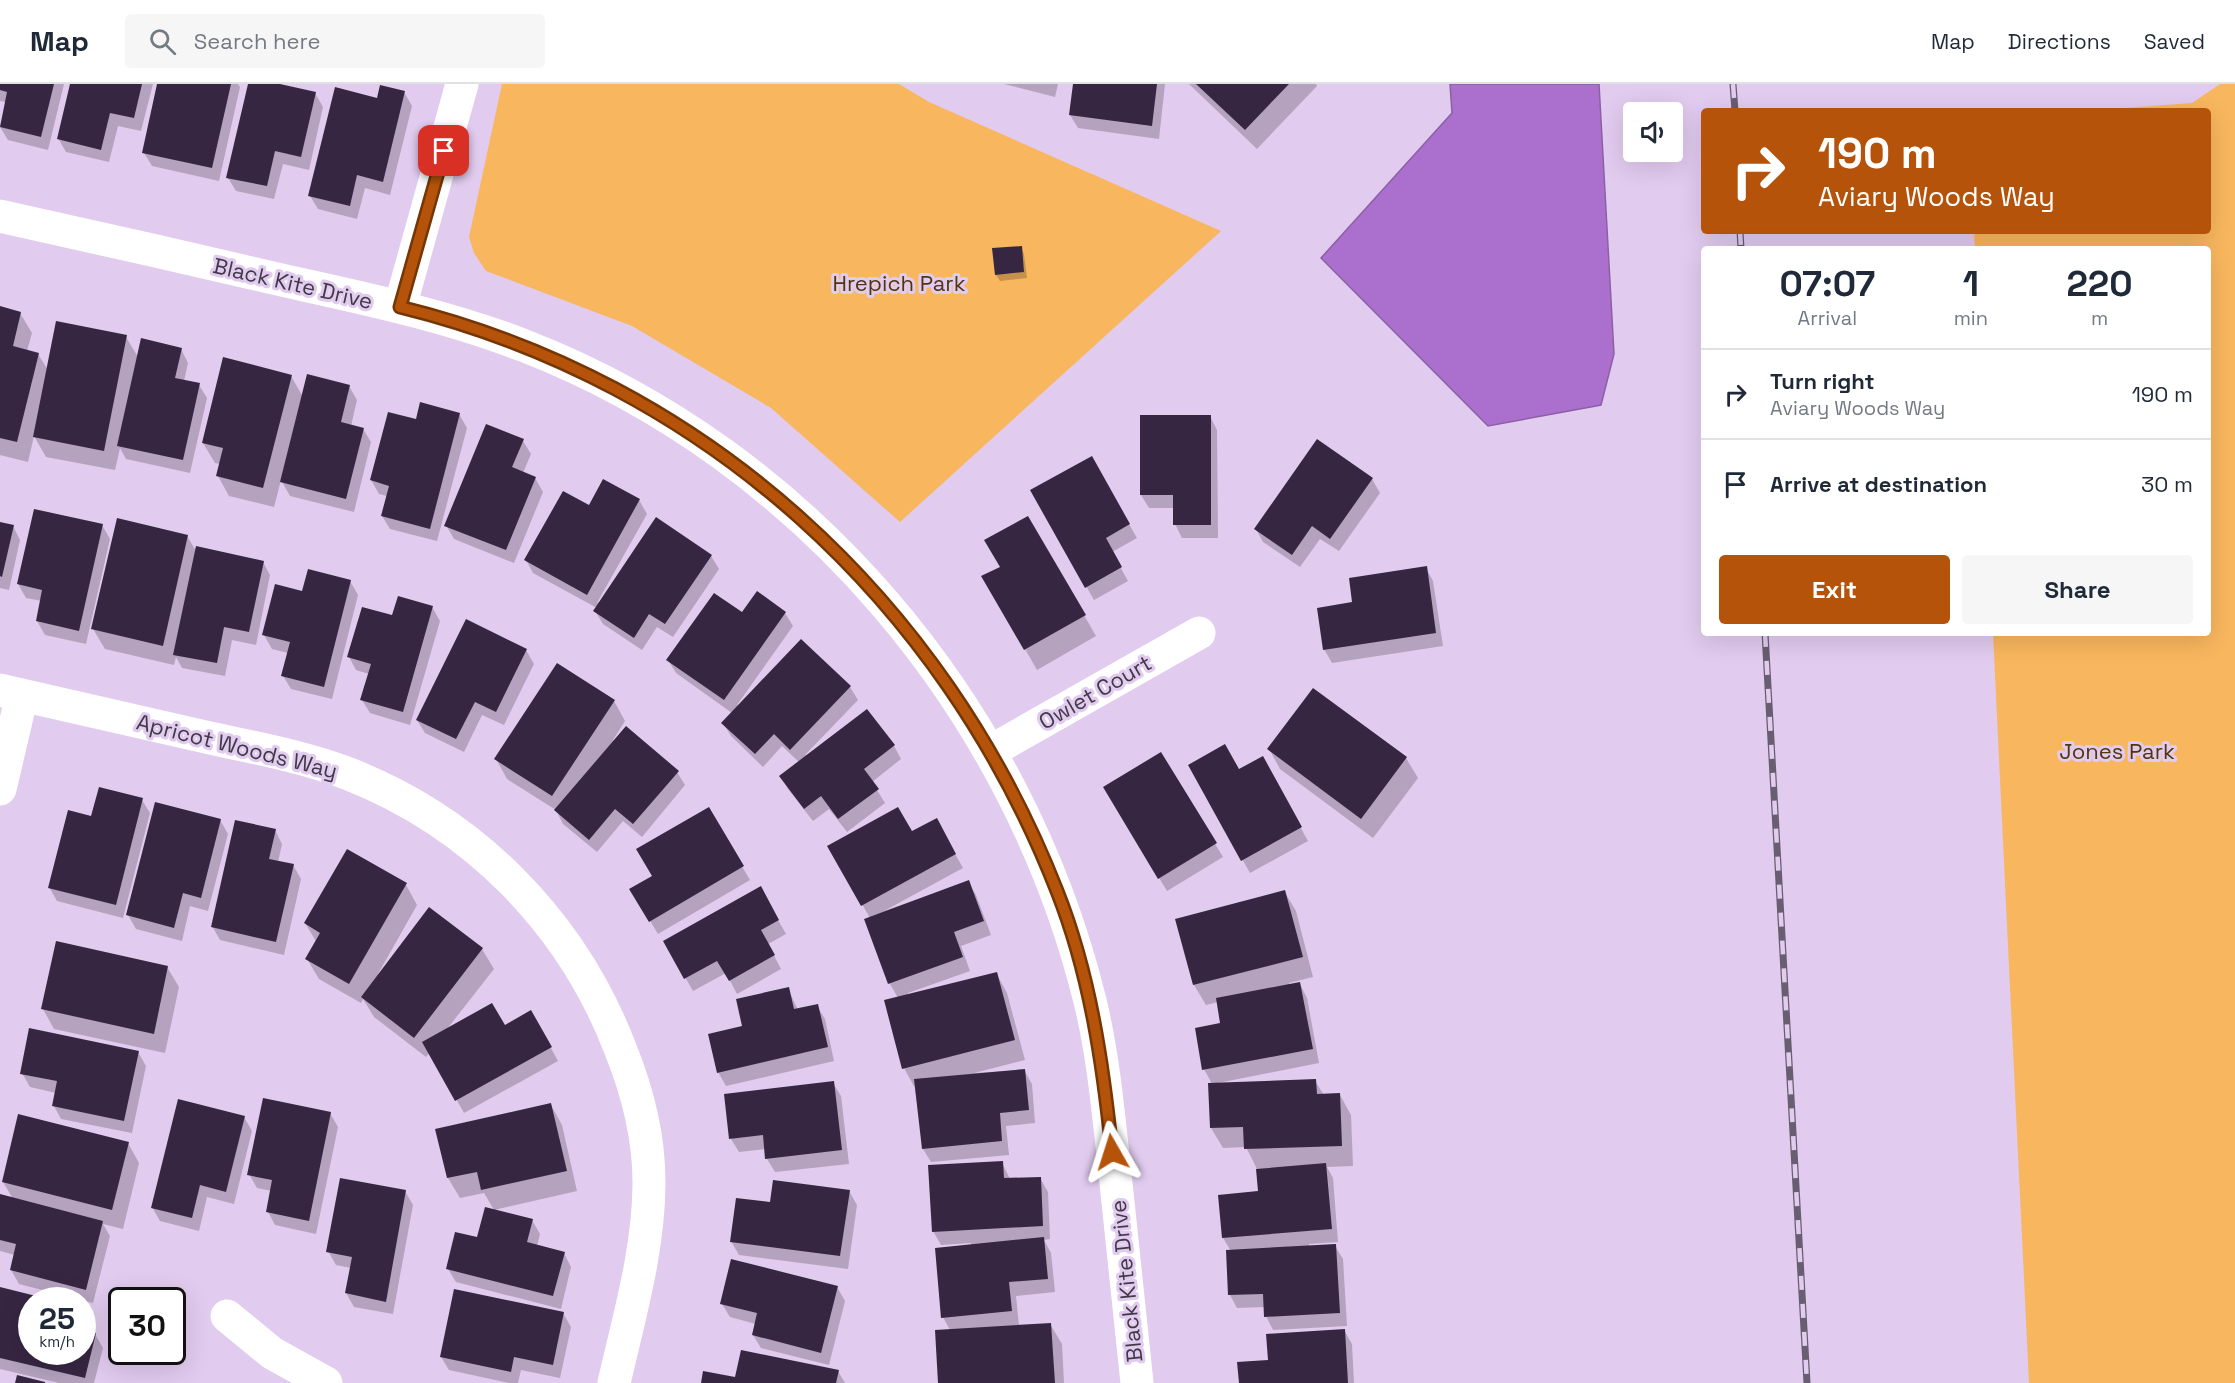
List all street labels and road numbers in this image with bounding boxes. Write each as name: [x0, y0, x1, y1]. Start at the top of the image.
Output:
street label: Black Kite Drive: [211, 251, 375, 315]
street label: Owlet Court: [1034, 648, 1156, 736]
street label: Apricot Woods Way: [134, 708, 340, 784]
street label: Black Kite Drive: [1104, 1199, 1148, 1363]

